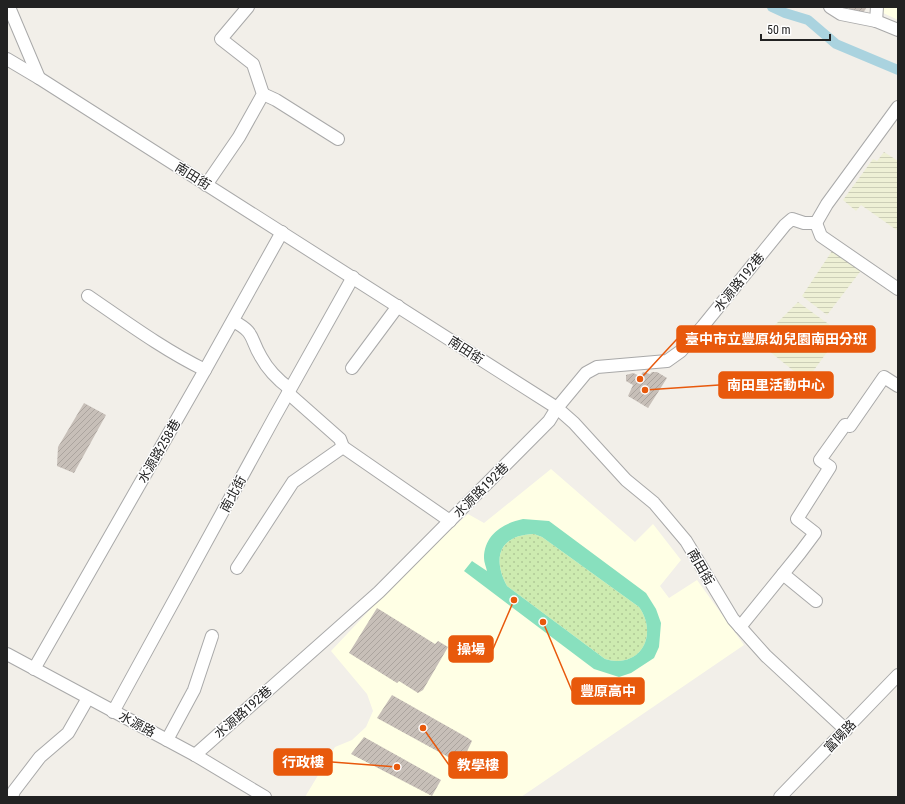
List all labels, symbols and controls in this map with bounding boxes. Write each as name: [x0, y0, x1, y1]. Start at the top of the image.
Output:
scale bar: [761, 16, 830, 42]
text: 50 m: [767, 23, 791, 37]
street label: 南田街: [172, 159, 214, 193]
street label: 水源路192巷: [711, 250, 767, 314]
callout: 臺中市立豐原幼兒園南田分班: [677, 326, 875, 352]
text: 臺中市立豐原幼兒園南田分班: [685, 331, 867, 347]
street label: 南田街: [446, 333, 486, 367]
callout: 南田里活動中心: [719, 372, 833, 398]
text: 南田里活動中心: [727, 377, 825, 393]
street label: 水源路258巷: [135, 416, 183, 486]
street label: 水源路192巷: [451, 460, 511, 520]
street label: 南北街: [217, 473, 249, 515]
street label: 南田街: [685, 546, 717, 588]
callout: 操場: [449, 636, 493, 662]
text: 操場: [457, 641, 485, 657]
callout: 豐原高中: [572, 678, 644, 704]
street label: 水源路192巷: [211, 683, 275, 741]
text: 豐原高中: [580, 683, 636, 699]
street label: 水源路: [116, 708, 158, 740]
street label: 富陽路: [821, 717, 859, 755]
callout: 行政樓: [274, 749, 332, 775]
callout: 教學樓: [449, 752, 507, 778]
text: 行政樓: [282, 754, 324, 770]
text: 教學樓: [457, 757, 499, 773]

